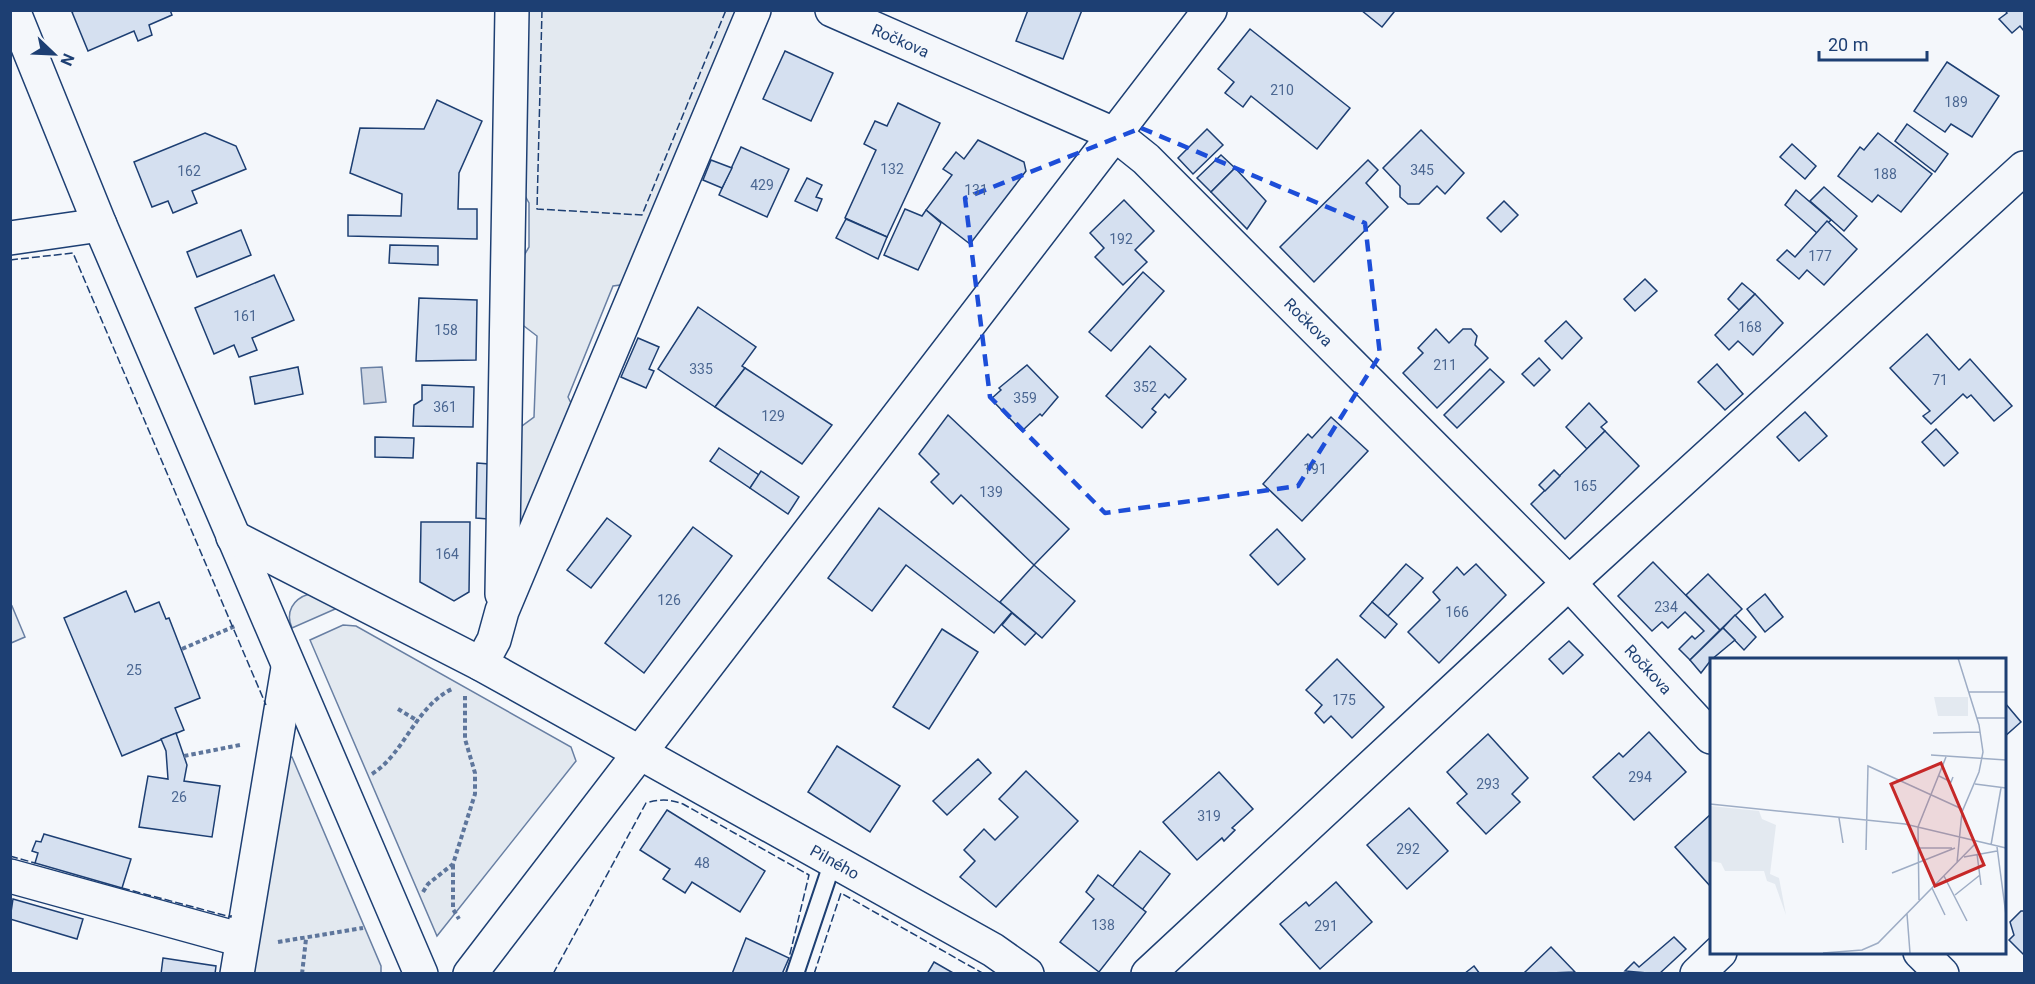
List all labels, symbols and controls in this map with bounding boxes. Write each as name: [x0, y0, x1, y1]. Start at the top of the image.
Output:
street label: Ročkova: [869, 20, 932, 62]
north arrow: [24, 24, 84, 84]
scale bar: [1819, 24, 1927, 62]
text: 20 m: [1828, 34, 1868, 55]
text: N: [56, 51, 78, 69]
house number: 210: [1270, 82, 1294, 98]
house number: 189: [1944, 94, 1968, 110]
house number: 132: [880, 161, 904, 177]
house number: 345: [1410, 162, 1434, 178]
house number: 162: [177, 163, 201, 179]
house number: 188: [1873, 166, 1897, 182]
house number: 429: [750, 177, 774, 193]
house number: 131: [964, 182, 988, 198]
house number: 192: [1109, 231, 1133, 247]
house number: 177: [1808, 248, 1832, 264]
street label: Ročkova: [1280, 294, 1336, 351]
house number: 161: [233, 308, 257, 324]
house number: 168: [1738, 319, 1762, 335]
house number: 158: [434, 322, 458, 338]
house number: 211: [1433, 357, 1457, 373]
house number: 335: [689, 361, 713, 377]
house number: 71: [1932, 372, 1948, 388]
house number: 352: [1133, 379, 1157, 395]
house number: 359: [1013, 390, 1037, 406]
house number: 361: [433, 399, 457, 415]
house number: 129: [761, 408, 785, 424]
house number: 191: [1303, 461, 1327, 477]
house number: 165: [1573, 478, 1597, 494]
house number: 139: [979, 484, 1003, 500]
house number: 164: [435, 546, 459, 562]
house number: 126: [657, 592, 681, 608]
house number: 234: [1654, 599, 1678, 615]
house number: 166: [1445, 604, 1469, 620]
street label: Ročkova: [1621, 641, 1676, 698]
inset map: [1710, 658, 2005, 954]
house number: 25: [126, 662, 142, 678]
house number: 175: [1332, 692, 1356, 708]
house number: 294: [1628, 769, 1652, 785]
house number: 293: [1476, 776, 1500, 792]
house number: 26: [171, 789, 187, 805]
house number: 319: [1197, 808, 1221, 824]
street label: Pilného: [807, 841, 862, 883]
house number: 292: [1396, 841, 1420, 857]
house number: 48: [694, 855, 710, 871]
house number: 138: [1091, 917, 1115, 933]
house number: 291: [1314, 918, 1338, 934]

